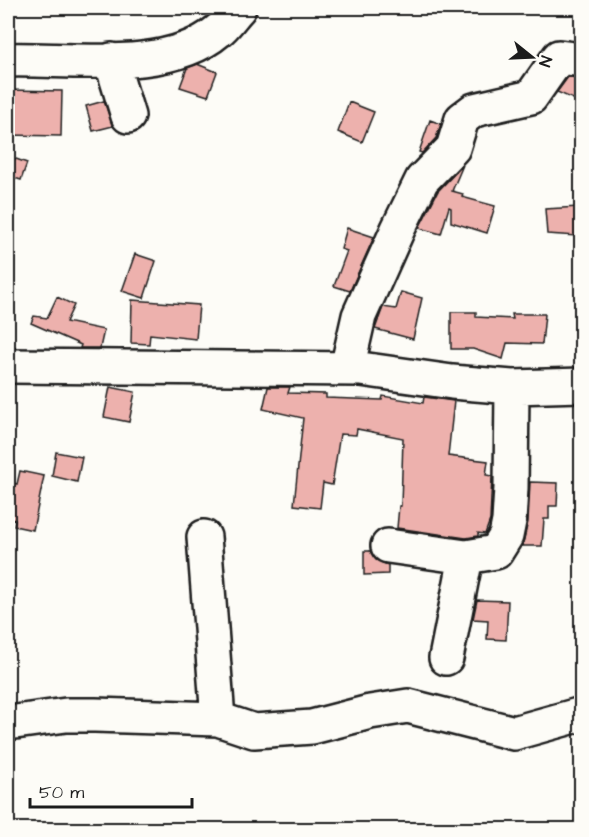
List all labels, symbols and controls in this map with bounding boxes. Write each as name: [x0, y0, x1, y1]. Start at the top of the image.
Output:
north arrow: [502, 27, 562, 87]
text: N: [533, 53, 557, 69]
scale bar: [30, 771, 192, 809]
text: 50 m: [39, 780, 84, 805]

